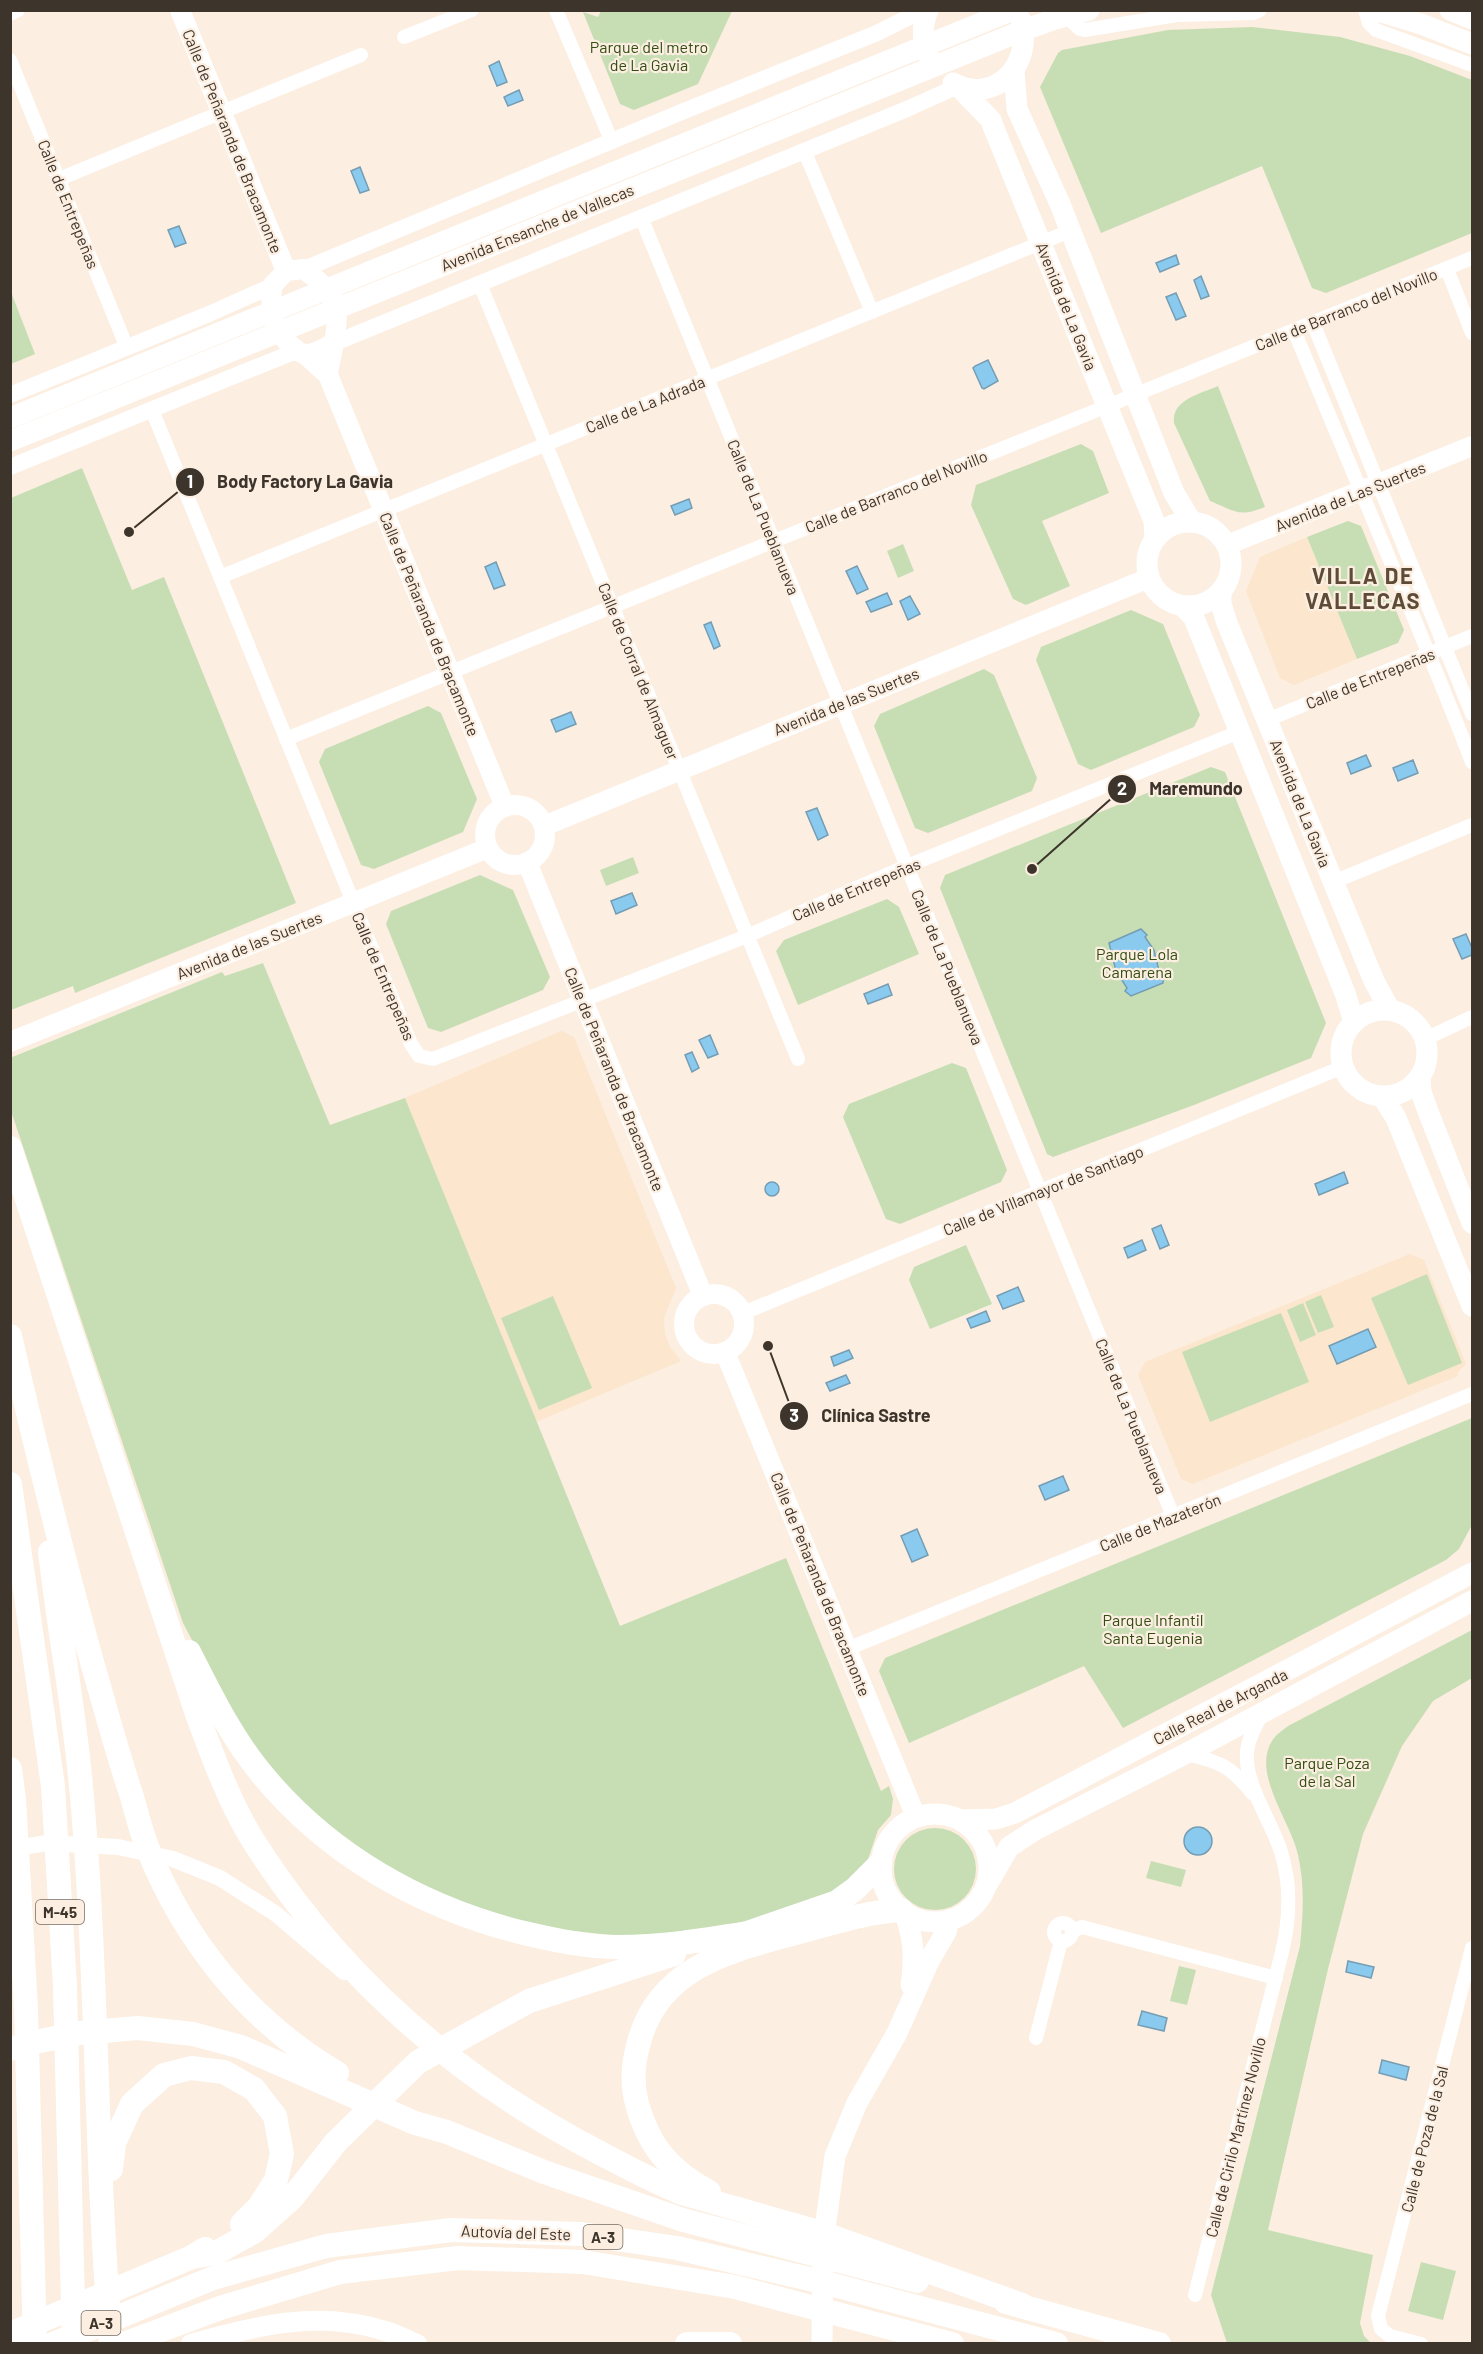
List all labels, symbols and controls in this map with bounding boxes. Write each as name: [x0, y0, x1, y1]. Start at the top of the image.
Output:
street label: Calle de Peñaranda de Bracamonte: [179, 26, 287, 256]
park label: Parque del metro de La Gavia: [590, 37, 708, 74]
street label: Calle de Entrepeñas: [34, 137, 104, 271]
street label: Avenida Ensanche de Vallecas: [438, 180, 636, 274]
street label: Avenida de La Gavia: [1033, 239, 1101, 373]
street label: Calle de Barranco del Novillo: [1252, 264, 1440, 354]
street label: Calle de La Adrada: [583, 371, 707, 437]
street label: Calle de La Pueblanueva: [724, 436, 804, 598]
street label: Calle de Barranco del Novillo: [802, 446, 990, 536]
street label: Avenida de Las Suertes: [1272, 457, 1428, 535]
callout: Body Factory La Gavia: [175, 464, 405, 500]
text: 1: [187, 470, 193, 492]
text: Body Factory La Gavia: [217, 470, 393, 492]
street label: Calle de Peñaranda de Bracamonte: [376, 509, 484, 739]
district label: VILLA DE VALLECAS: [1305, 562, 1421, 613]
street label: Calle de Corral de Almaguer: [595, 580, 683, 762]
street label: Calle de Entrepeñas: [1303, 643, 1437, 713]
street label: Avenida de las Suertes: [770, 663, 922, 739]
street label: Avenida de La Gavia: [1267, 736, 1335, 870]
callout: Maremundo: [1107, 771, 1255, 807]
text: 2: [1117, 777, 1127, 799]
text: Maremundo: [1149, 777, 1243, 799]
street label: Calle de Entrepeñas: [789, 853, 923, 925]
street label: Calle de La Pueblanueva: [908, 886, 988, 1048]
street label: Avenida de las Suertes: [173, 907, 325, 983]
street label: Calle de Entrepeñas: [348, 909, 420, 1043]
park label: Parque Lola Camarena: [1096, 944, 1178, 981]
street label: Calle de Peñaranda de Bracamonte: [561, 964, 669, 1194]
street label: Calle de Villamayor de Santiago: [940, 1141, 1146, 1239]
street label: Calle de La Pueblanueva: [1092, 1335, 1172, 1497]
callout: Clínica Sastre: [779, 1398, 942, 1434]
text: 3: [789, 1404, 799, 1426]
text: Clínica Sastre: [821, 1404, 931, 1426]
street label: Calle de Peñaranda de Bracamonte: [767, 1469, 875, 1699]
street label: Calle de Mazaterón: [1097, 1489, 1223, 1555]
park label: Parque Infantil Santa Eugenia: [1103, 1610, 1203, 1647]
street label: Calle Real de Arganda: [1150, 1664, 1290, 1748]
park label: Parque Poza de la Sal: [1284, 1753, 1370, 1790]
road number: M-45: [36, 1900, 84, 1924]
street label: Calle de Cirilo Martínez Novillo: [1201, 2035, 1269, 2239]
street label: Calle de Poza de la Sal: [1397, 2064, 1451, 2214]
street label: Autovía del Este: [461, 2221, 571, 2243]
road number: A-3: [584, 2225, 622, 2249]
road number: A-3: [82, 2311, 120, 2335]

